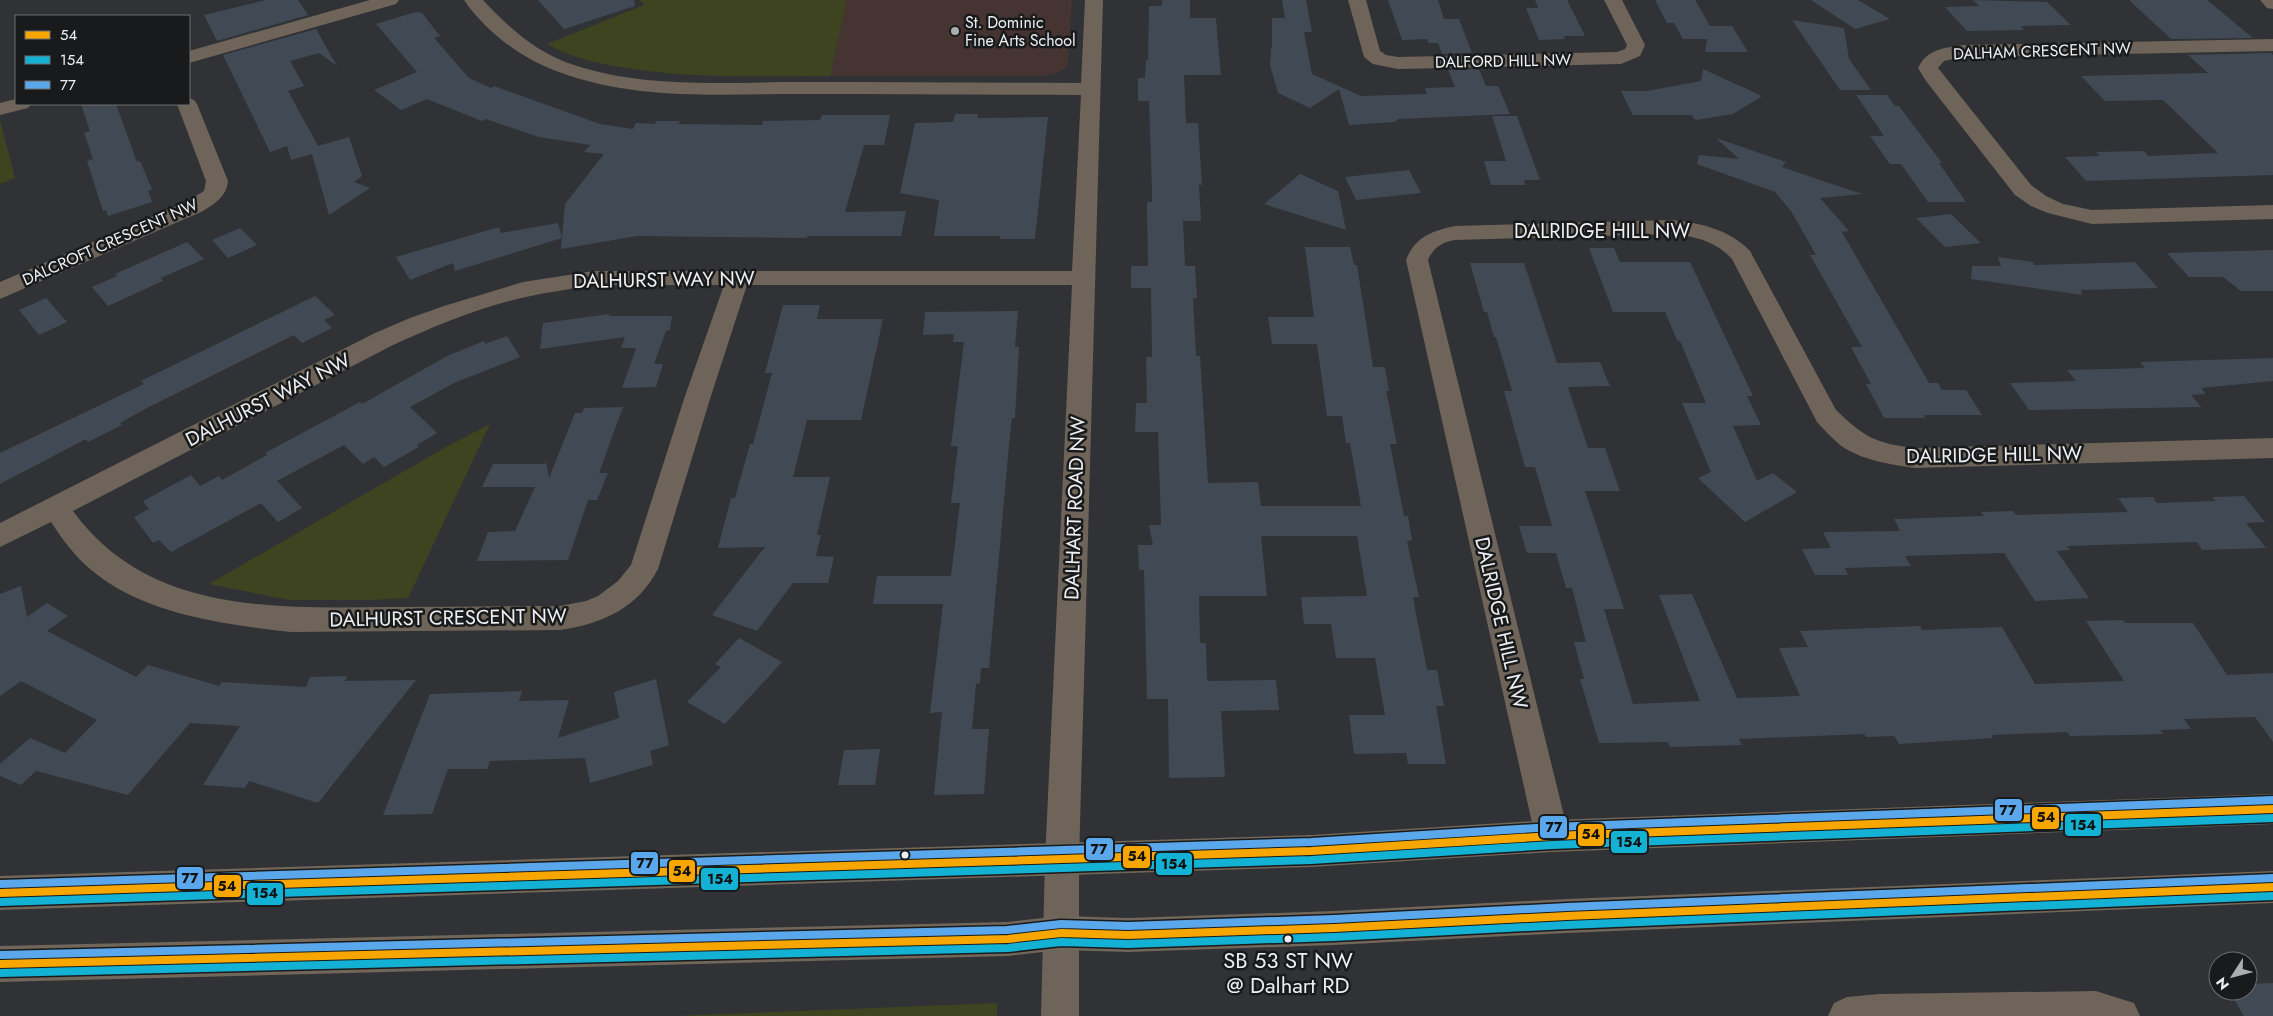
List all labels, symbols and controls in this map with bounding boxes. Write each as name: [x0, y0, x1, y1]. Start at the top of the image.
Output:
place label: St. Dominic Fine Arts School: [965, 11, 1076, 52]
legend: [15, 15, 190, 105]
text: 54: [60, 24, 77, 46]
marker: St. Dominic Fine Arts School: [949, 25, 961, 37]
street label: DALHAM CRESCENT NW: [1953, 36, 2132, 66]
street label: DALFORD HILL NW: [1435, 48, 1571, 74]
text: 154: [60, 49, 84, 71]
text: 77: [60, 74, 76, 96]
street label: DALCROFT CRESCENT NW: [18, 193, 202, 291]
street label: DALRIDGE HILL NW: [1514, 217, 1690, 246]
street label: DALHURST WAY NW: [573, 264, 755, 296]
street label: DALHURST WAY NW: [181, 346, 356, 454]
street label: DALHART ROAD NW: [1057, 416, 1093, 600]
street label: DALRIDGE HILL NW: [1906, 439, 2082, 471]
street label: DALRIDGE HILL NW: [1467, 534, 1535, 712]
street label: DALHURST CRESCENT NW: [329, 601, 567, 635]
line badge: 77: [1994, 798, 2023, 822]
text: 77: [2000, 800, 2017, 820]
line badge: 54: [2031, 806, 2060, 830]
text: 54: [2037, 807, 2056, 827]
line badge: 154: [2064, 813, 2102, 837]
line badge: 77: [1539, 815, 1568, 839]
text: 154: [2070, 815, 2096, 835]
text: 77: [1546, 817, 1563, 837]
line badge: 54: [1577, 823, 1605, 847]
text: 54: [1582, 824, 1601, 844]
line badge: 154: [1610, 830, 1648, 854]
text: 154: [1616, 832, 1642, 852]
line badge: 77: [1085, 837, 1114, 861]
text: 77: [1091, 839, 1108, 859]
line badge: 54: [1122, 845, 1151, 869]
text: 54: [1128, 846, 1147, 866]
unlabelled marker: [900, 850, 910, 860]
line badge: 77: [630, 851, 659, 875]
line badge: 154: [1155, 852, 1193, 876]
text: 77: [637, 853, 654, 873]
text: 154: [1161, 854, 1187, 874]
line badge: 54: [668, 859, 696, 883]
text: 54: [673, 861, 692, 881]
line badge: 77: [176, 866, 204, 890]
line badge: 154: [700, 867, 739, 891]
text: 77: [182, 868, 199, 888]
text: 154: [707, 869, 733, 889]
line badge: 54: [213, 874, 242, 898]
text: 54: [218, 876, 237, 896]
line badge: 154: [246, 882, 284, 906]
text: 154: [252, 883, 278, 903]
marker: SB 53 ST NW @ Dalhart RD: [1283, 934, 1293, 944]
place label: SB 53 ST NW @ Dalhart RD: [1223, 944, 1353, 1001]
north arrow: [2208, 951, 2258, 1001]
text: N: [2211, 973, 2234, 994]

